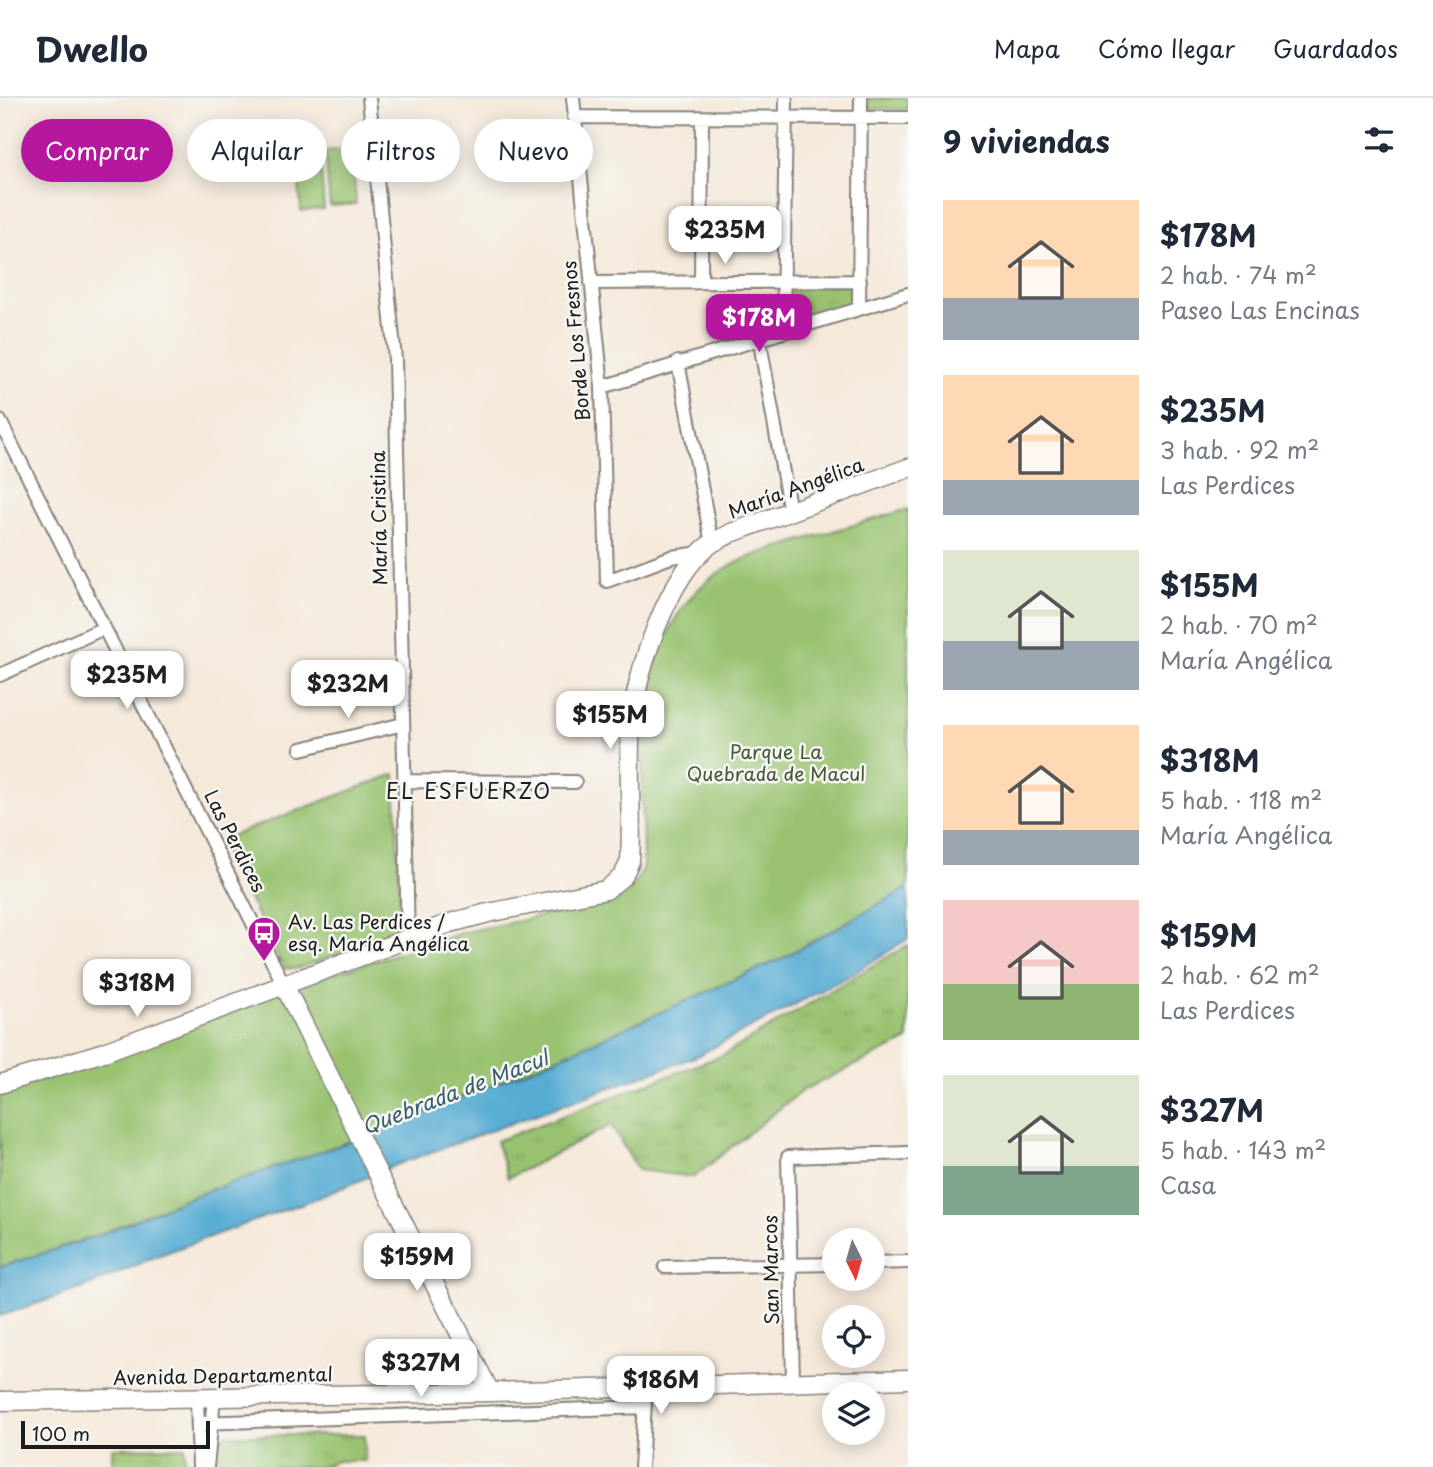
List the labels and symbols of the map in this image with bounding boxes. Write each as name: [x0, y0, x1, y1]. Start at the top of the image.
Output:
pin: $235M: [676, 206, 774, 266]
street label: Borde Los Fresnos: [554, 260, 596, 423]
pin: $178M: [710, 294, 808, 354]
street label: María Cristina: [363, 450, 393, 586]
street label: María Angélica: [724, 450, 867, 525]
pin: $235M: [78, 652, 176, 711]
pin: $232M: [299, 660, 397, 720]
pin: $155M: [561, 692, 659, 751]
park label: Parque La Quebrada de Macul: [687, 737, 865, 787]
district label: EL ESFUERZO: [386, 774, 552, 806]
street label: Las Perdices: [198, 785, 274, 897]
place label: Av. Las Perdices / esq. María Angélica: [288, 907, 469, 957]
bus stop icon: Av. Las Perdices / esq. María Angélica: [245, 914, 283, 963]
pin: $318M: [88, 960, 186, 1019]
water label: Quebrada de Macul: [356, 1040, 555, 1141]
street label: San Marcos: [755, 1215, 785, 1325]
north arrow: [822, 1228, 886, 1292]
pin: $159M: [368, 1234, 466, 1293]
pin: $327M: [372, 1340, 470, 1399]
pin: $186M: [612, 1356, 710, 1416]
street label: Avenida Departamental: [113, 1359, 333, 1391]
scale bar: [21, 1418, 210, 1450]

